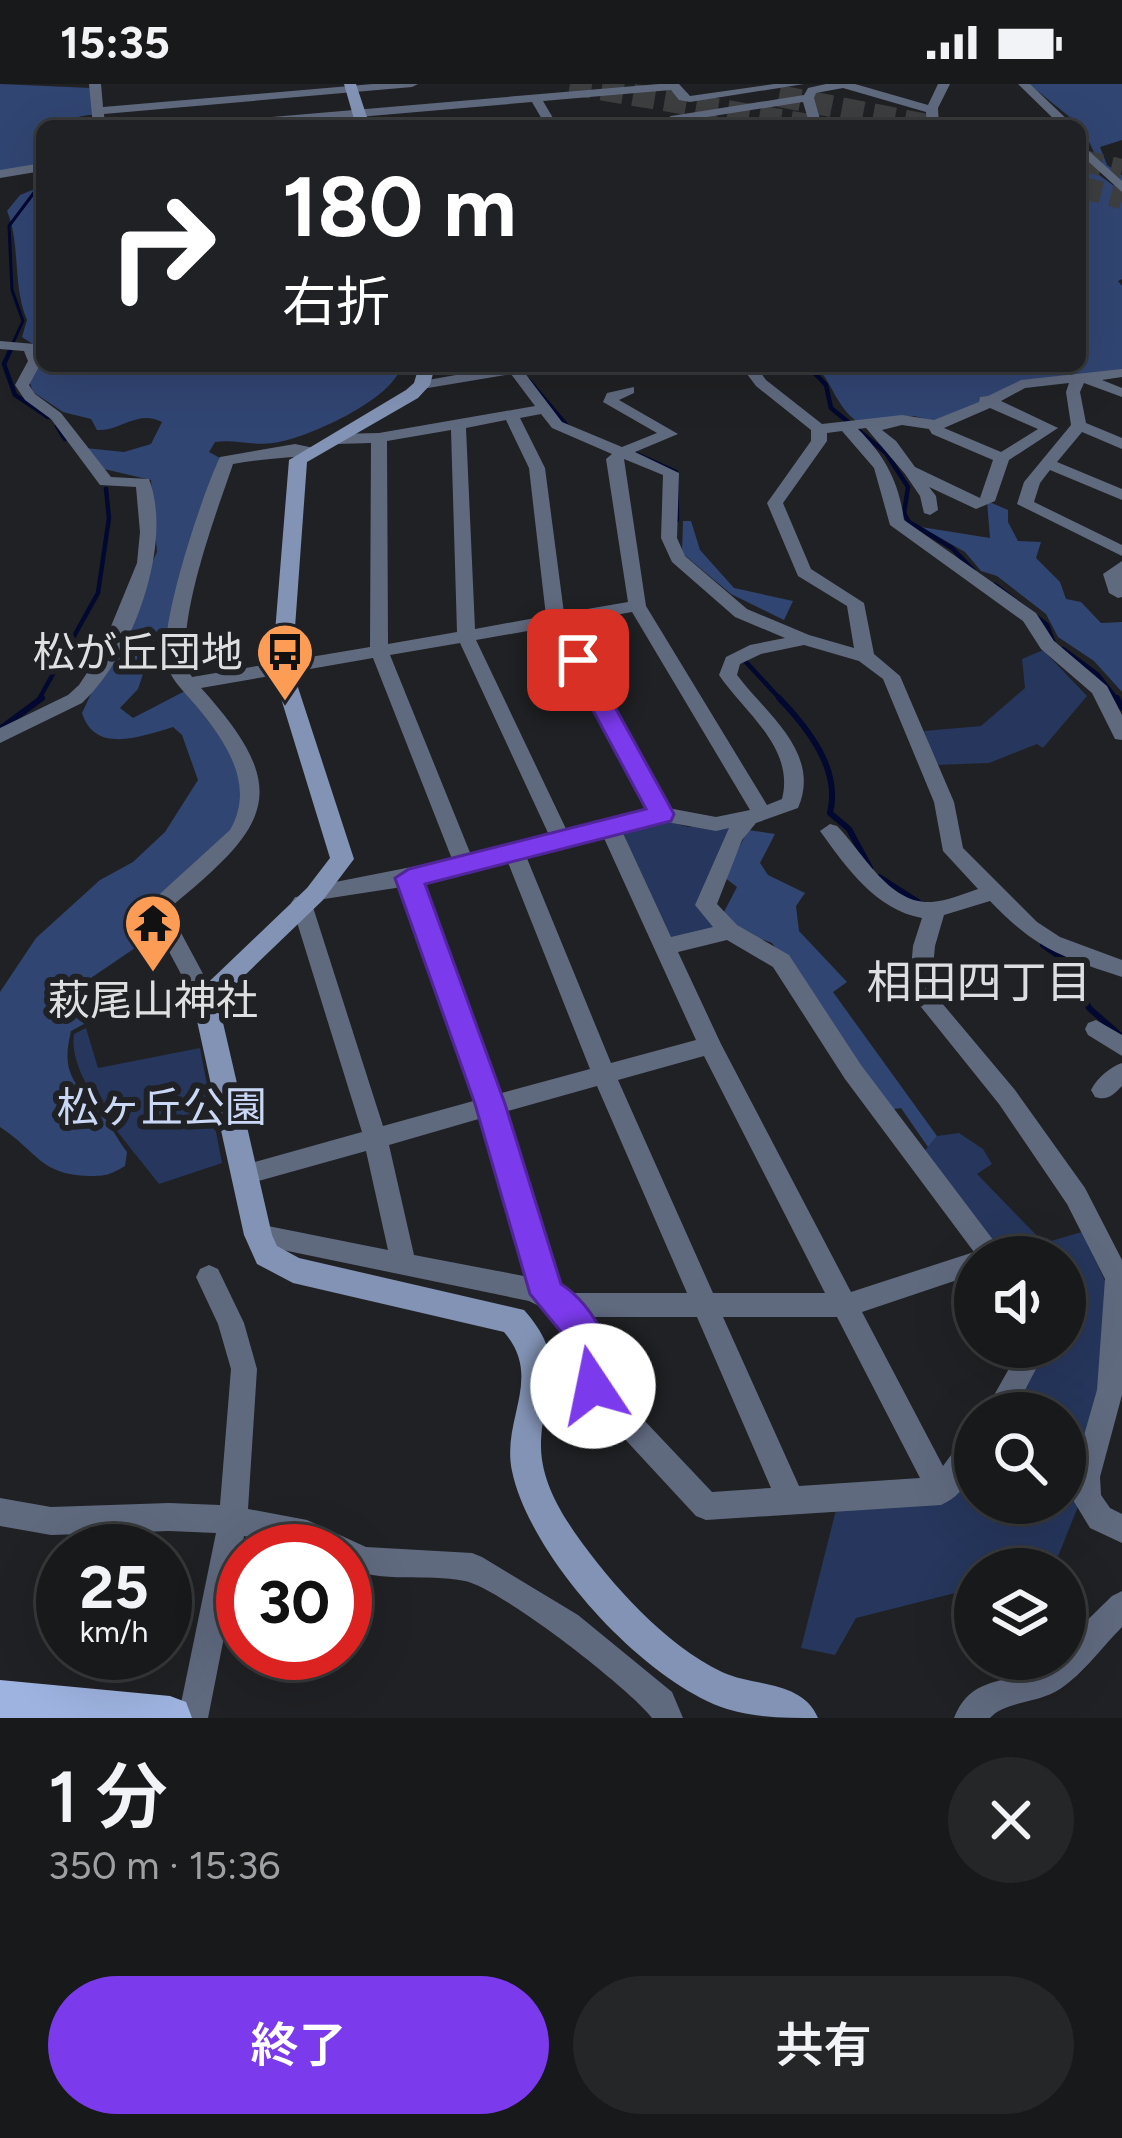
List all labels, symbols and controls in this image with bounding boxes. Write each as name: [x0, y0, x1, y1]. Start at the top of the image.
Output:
text: 15:35: [60, 15, 170, 69]
text: 180 m: [282, 156, 517, 257]
icon: right: [84, 168, 240, 324]
text: 右折: [282, 270, 390, 335]
pin: [527, 609, 629, 711]
bus stop icon: 松が丘団地: [254, 621, 316, 703]
place label: 松が丘団地: [33, 627, 243, 678]
icon: arrive: [545, 627, 611, 693]
temple icon: 萩尾山神社: [122, 892, 184, 974]
district label: 相田四丁目: [866, 955, 1092, 1009]
place label: 萩尾山神社: [48, 975, 258, 1026]
park label: 松ヶ丘公園: [57, 1082, 267, 1133]
map controls: [954, 1236, 1086, 1680]
button: sound: [954, 1236, 1086, 1368]
position arrow: [530, 1323, 656, 1449]
button: search: [954, 1392, 1086, 1524]
speed limit sign: 30: [216, 1524, 372, 1680]
button: layers: [954, 1548, 1086, 1680]
text: 25: [79, 1551, 149, 1623]
text: km/h: [80, 1613, 148, 1650]
text: 1 分: [48, 1754, 168, 1840]
button: close: [948, 1757, 1074, 1883]
text: 350 m · 15:36: [48, 1842, 280, 1889]
button: 終了: [48, 1976, 549, 2114]
button: 共有: [573, 1976, 1074, 2114]

